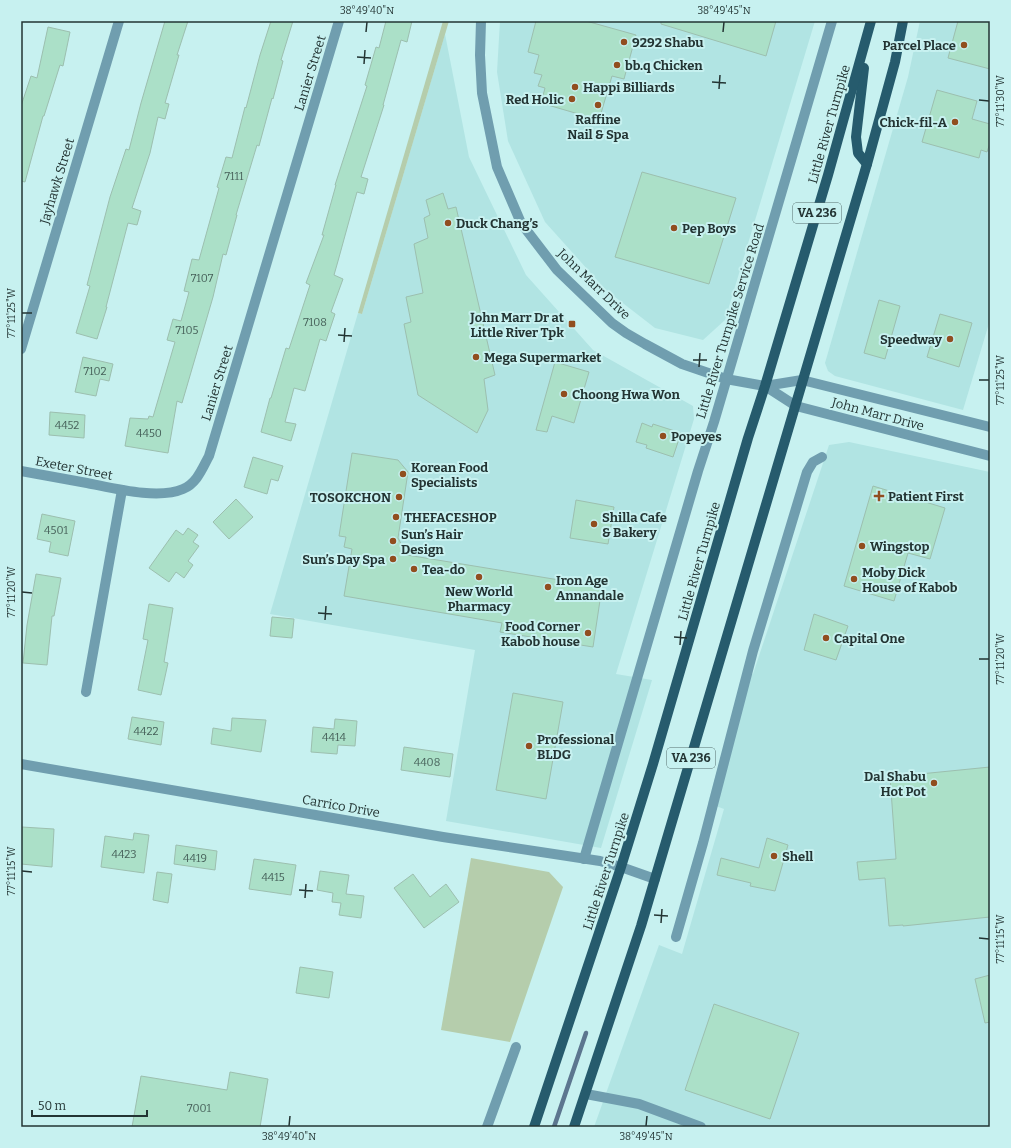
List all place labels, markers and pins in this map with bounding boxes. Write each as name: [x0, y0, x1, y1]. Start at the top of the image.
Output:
place label: 9292 Shabu: [632, 35, 704, 50]
marker: 9292 Shabu: [619, 37, 629, 47]
place label: Parcel Place: [882, 38, 956, 53]
marker: Parcel Place: [959, 40, 969, 50]
place label: bb.q Chicken: [625, 58, 703, 73]
marker: bb.q Chicken: [612, 60, 622, 70]
place label: Happi Billiards: [583, 80, 675, 95]
marker: Happi Billiards: [570, 82, 580, 92]
place label: Red Holic: [506, 92, 564, 107]
marker: Red Holic: [567, 94, 577, 104]
marker: Raffine Nail & Spa: [593, 100, 603, 110]
place label: Raffine Nail & Spa: [567, 112, 629, 142]
place label: Chick-fil-A: [880, 115, 948, 130]
marker: Chick-fil-A: [950, 117, 960, 127]
place label: Duck Chang’s: [456, 216, 538, 231]
marker: Duck Chang’s: [443, 218, 453, 228]
place label: Pep Boys: [682, 221, 736, 236]
marker: Pep Boys: [669, 223, 679, 233]
place label: John Marr Dr at Little River Tpk: [469, 310, 564, 340]
marker: John Marr Dr at Little River Tpk: [567, 319, 577, 329]
place label: Speedway: [880, 332, 943, 347]
marker: Speedway: [945, 334, 955, 344]
place label: Mega Supermarket: [484, 350, 601, 365]
marker: Mega Supermarket: [471, 352, 481, 362]
place label: Choong Hwa Won: [572, 387, 680, 402]
marker: Choong Hwa Won: [559, 389, 569, 399]
place label: Popeyes: [671, 429, 722, 444]
marker: Popeyes: [658, 431, 668, 441]
place label: Korean Food Specialists: [411, 460, 488, 490]
marker: Korean Food Specialists: [398, 469, 408, 479]
place label: Patient First: [888, 489, 964, 504]
place label: TOSOKCHON: [310, 490, 391, 505]
marker: Patient First: [873, 490, 885, 502]
marker: TOSOKCHON: [394, 492, 404, 502]
place label: THEFACESHOP: [404, 510, 497, 525]
place label: Shilla Cafe & Bakery: [602, 510, 667, 540]
marker: THEFACESHOP: [391, 512, 401, 522]
marker: Shilla Cafe & Bakery: [589, 519, 599, 529]
place label: Sun’s Hair Design: [401, 527, 463, 557]
marker: Sun’s Hair Design: [388, 536, 398, 546]
place label: Wingstop: [870, 539, 929, 554]
marker: Wingstop: [857, 541, 867, 551]
place label: Sun’s Day Spa: [302, 552, 386, 567]
marker: Sun’s Day Spa: [388, 554, 398, 564]
place label: Tea-do: [422, 562, 466, 577]
marker: Tea-do: [409, 564, 419, 574]
place label: Moby Dick House of Kabob: [862, 565, 958, 595]
marker: New World Pharmacy: [474, 572, 484, 582]
place label: Iron Age Annandale: [556, 573, 624, 603]
marker: Moby Dick House of Kabob: [849, 574, 859, 584]
marker: Iron Age Annandale: [543, 582, 553, 592]
place label: New World Pharmacy: [445, 584, 513, 614]
place label: Food Corner Kabob house: [501, 619, 580, 649]
marker: Food Corner Kabob house: [583, 628, 593, 638]
place label: Capital One: [834, 631, 905, 646]
marker: Capital One: [821, 633, 831, 643]
place label: Professional BLDG: [537, 732, 614, 762]
marker: Professional BLDG: [524, 741, 534, 751]
place label: Dal Shabu Hot Pot: [864, 769, 926, 799]
marker: Dal Shabu Hot Pot: [929, 778, 939, 788]
place label: Shell: [782, 849, 813, 864]
marker: Shell: [769, 851, 779, 861]

